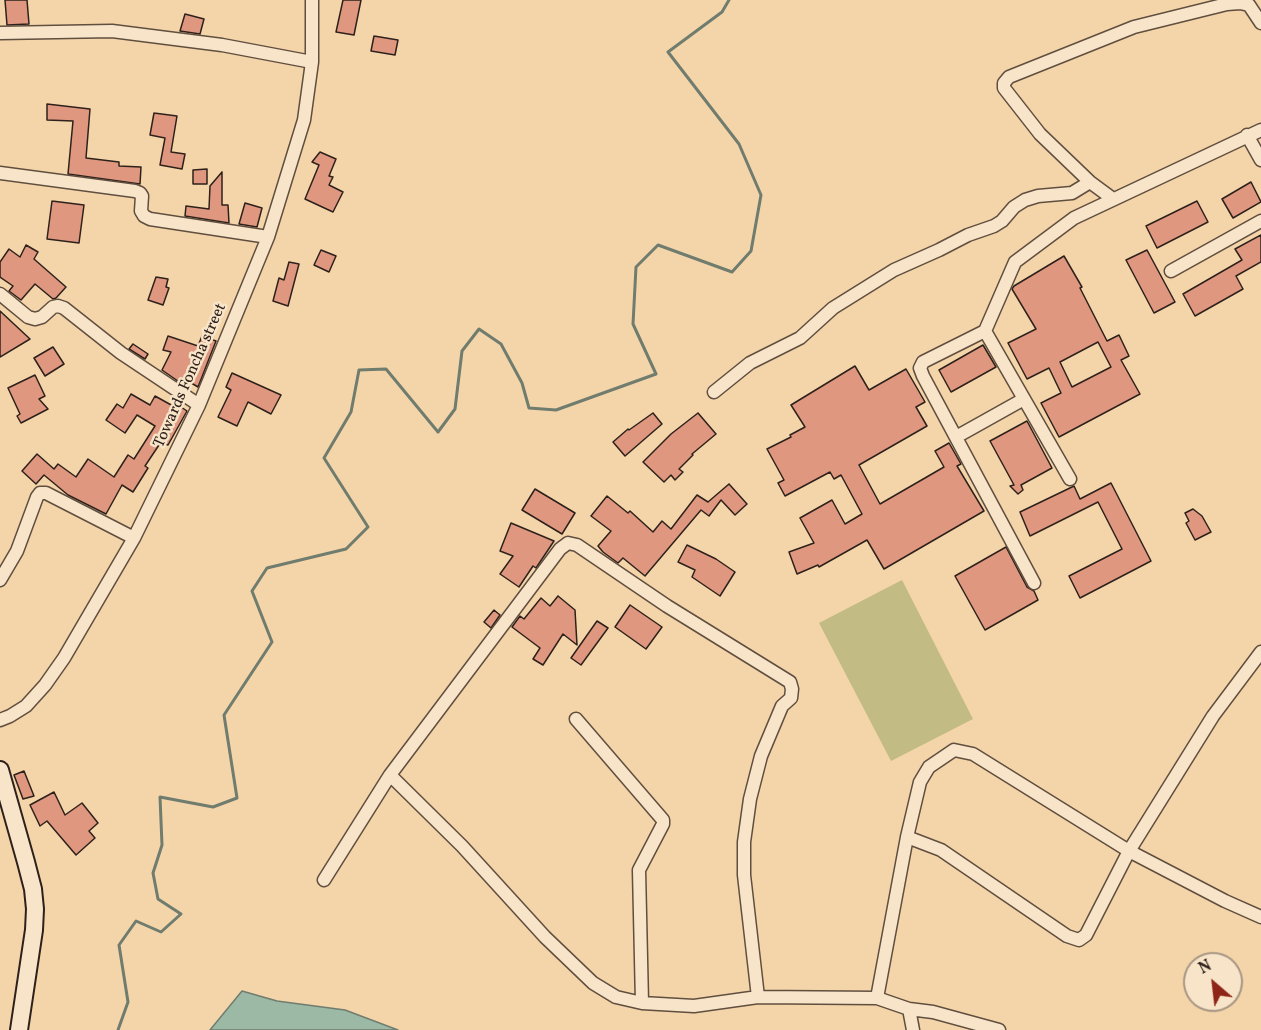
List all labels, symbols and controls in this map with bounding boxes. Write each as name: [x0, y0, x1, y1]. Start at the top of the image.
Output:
street label: Towards Foncha street: [150, 301, 232, 451]
north arrow: [1183, 952, 1243, 1012]
text: N: [1195, 955, 1216, 980]

